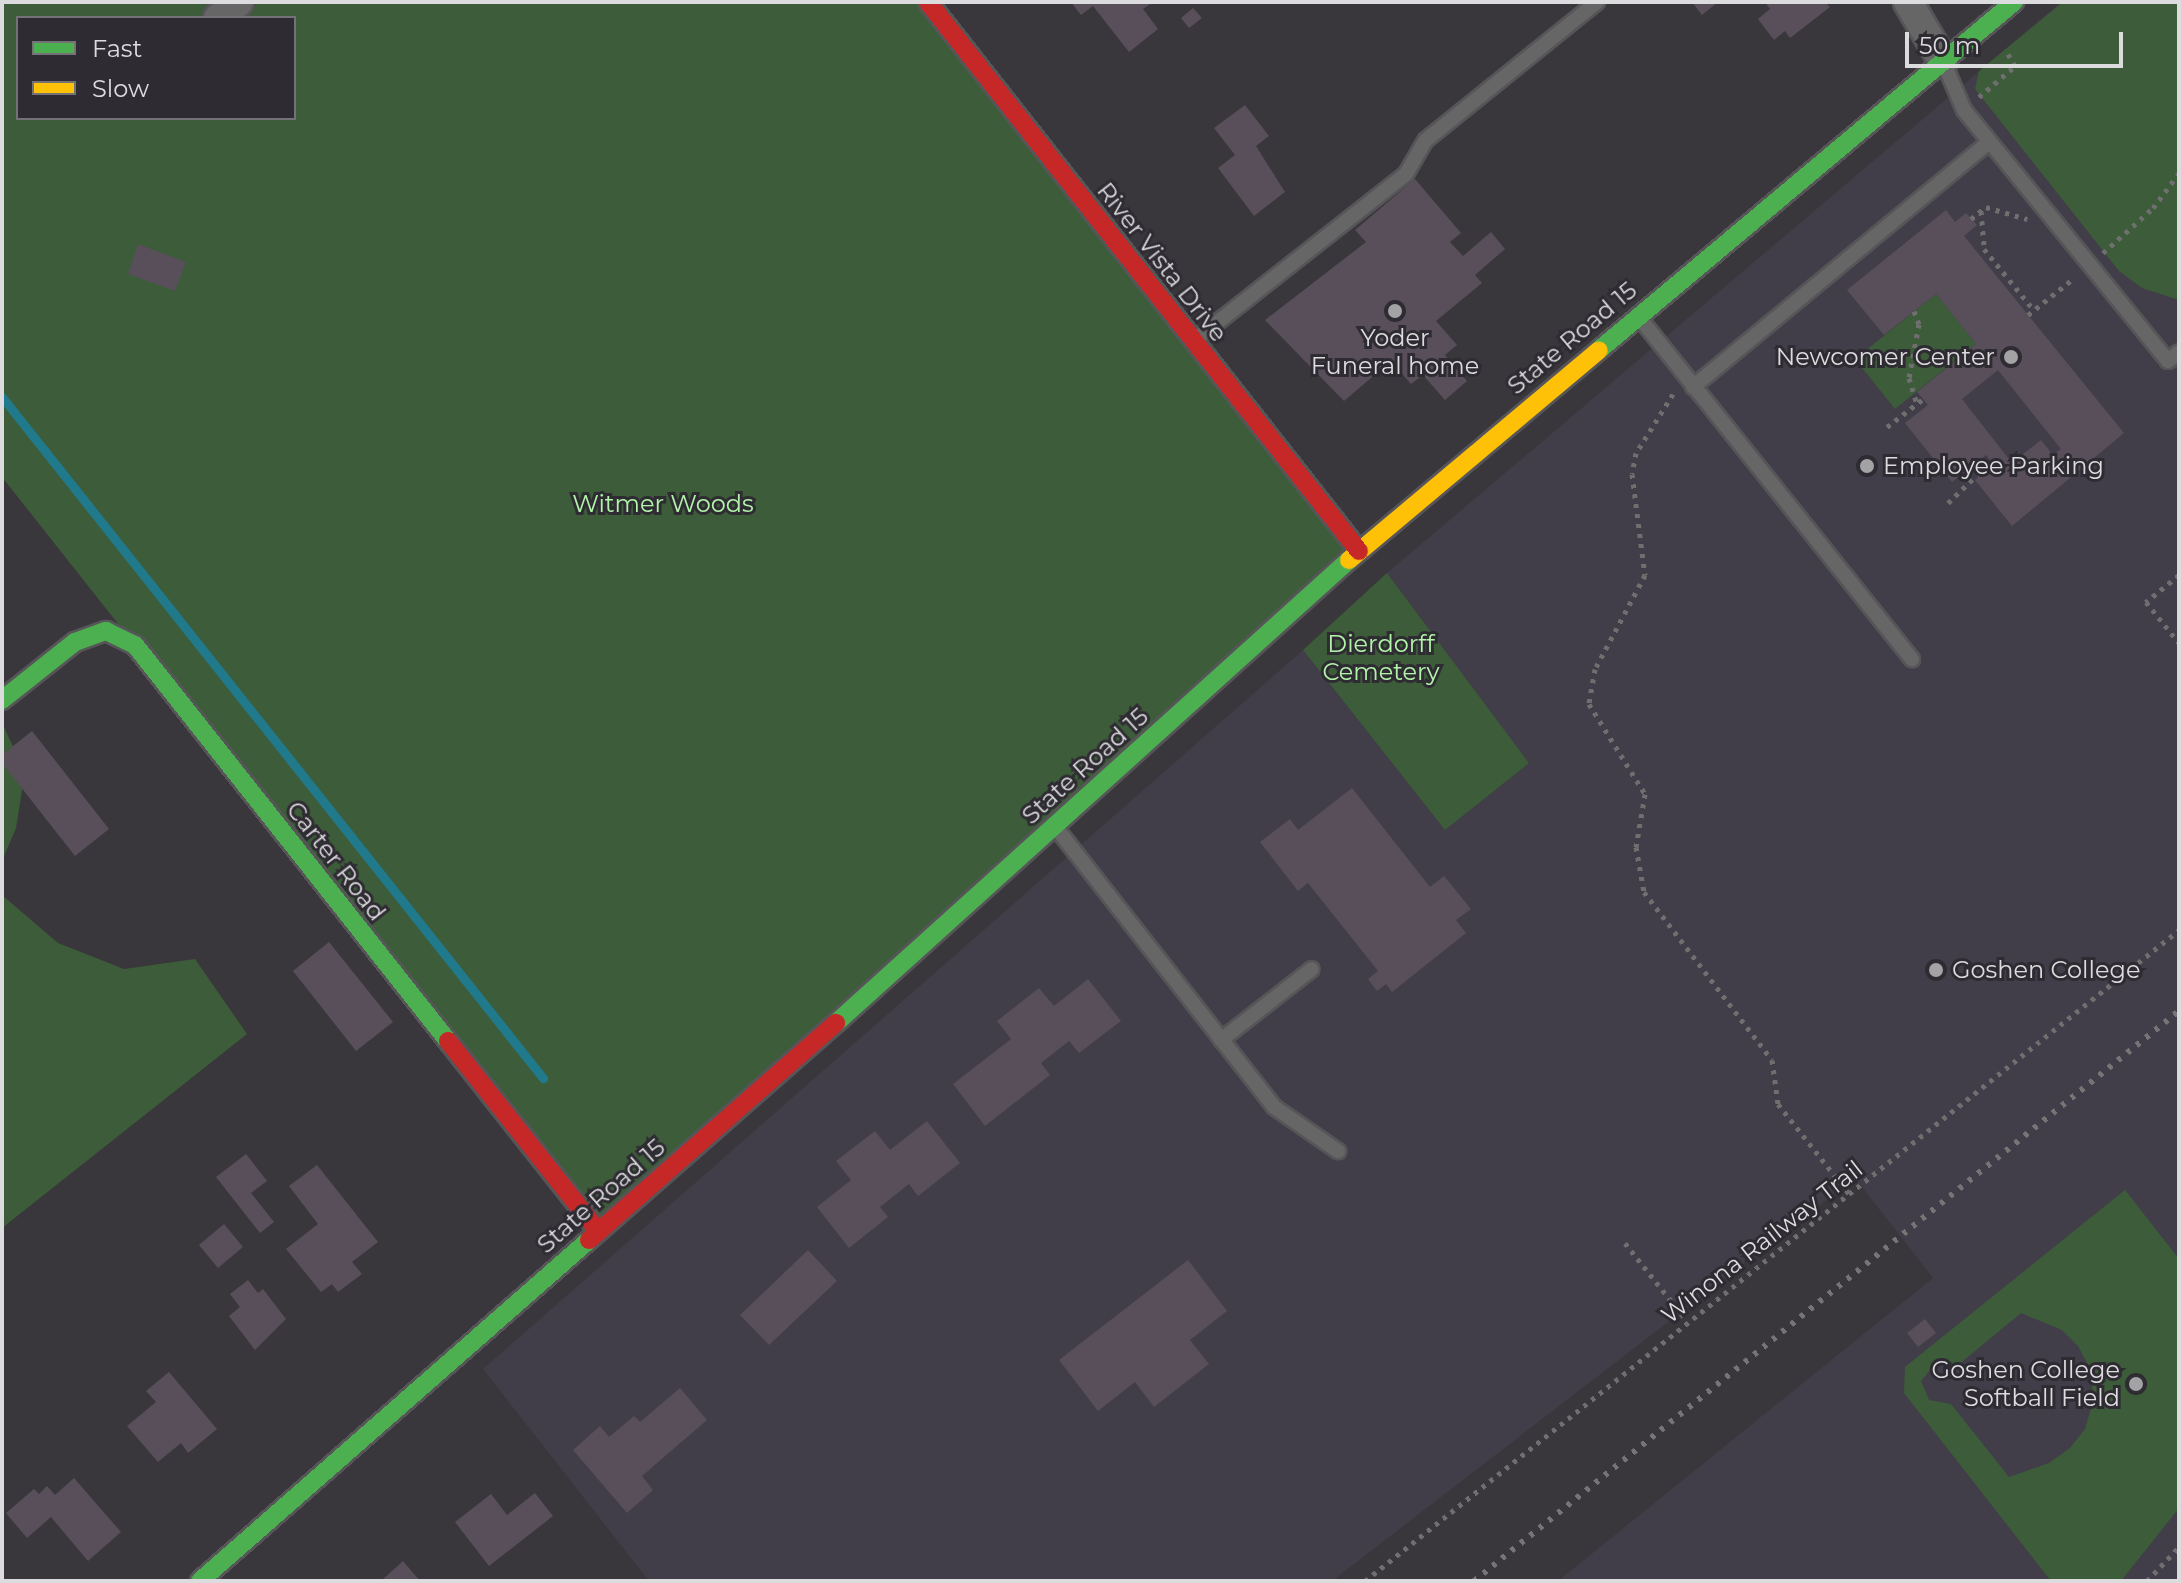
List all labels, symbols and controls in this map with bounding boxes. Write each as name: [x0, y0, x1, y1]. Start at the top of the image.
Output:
legend: [16, 16, 296, 120]
scale bar: [1909, 16, 2127, 66]
text: 50 m: [1919, 31, 1980, 60]
text: Fast: [92, 34, 142, 63]
text: Slow: [92, 74, 149, 103]
street label: River Vista Drive: [1091, 177, 1233, 347]
street label: State Road 15: [1502, 276, 1642, 400]
marker: Yoder Funeral home: [1386, 302, 1404, 320]
place label: Yoder Funeral home: [1311, 324, 1479, 380]
place label: Newcomer Center: [1776, 343, 1995, 371]
marker: Newcomer Center: [2002, 348, 2020, 366]
place label: Employee Parking: [1883, 452, 2104, 480]
marker: Employee Parking: [1858, 457, 1876, 475]
park label: Witmer Woods: [572, 490, 754, 518]
park label: Dierdorff Cemetery: [1322, 630, 1440, 686]
street label: State Road 15: [1016, 702, 1154, 830]
street label: Carter Road: [281, 796, 391, 926]
place label: Goshen College: [1952, 956, 2140, 984]
marker: Goshen College: [1927, 961, 1945, 979]
street label: State Road 15: [531, 1133, 671, 1259]
street label: Winona Railway Trail: [1656, 1154, 1868, 1330]
place label: Goshen College Softball Field: [1932, 1356, 2120, 1412]
marker: Goshen College Softball Field: [2127, 1375, 2145, 1393]

